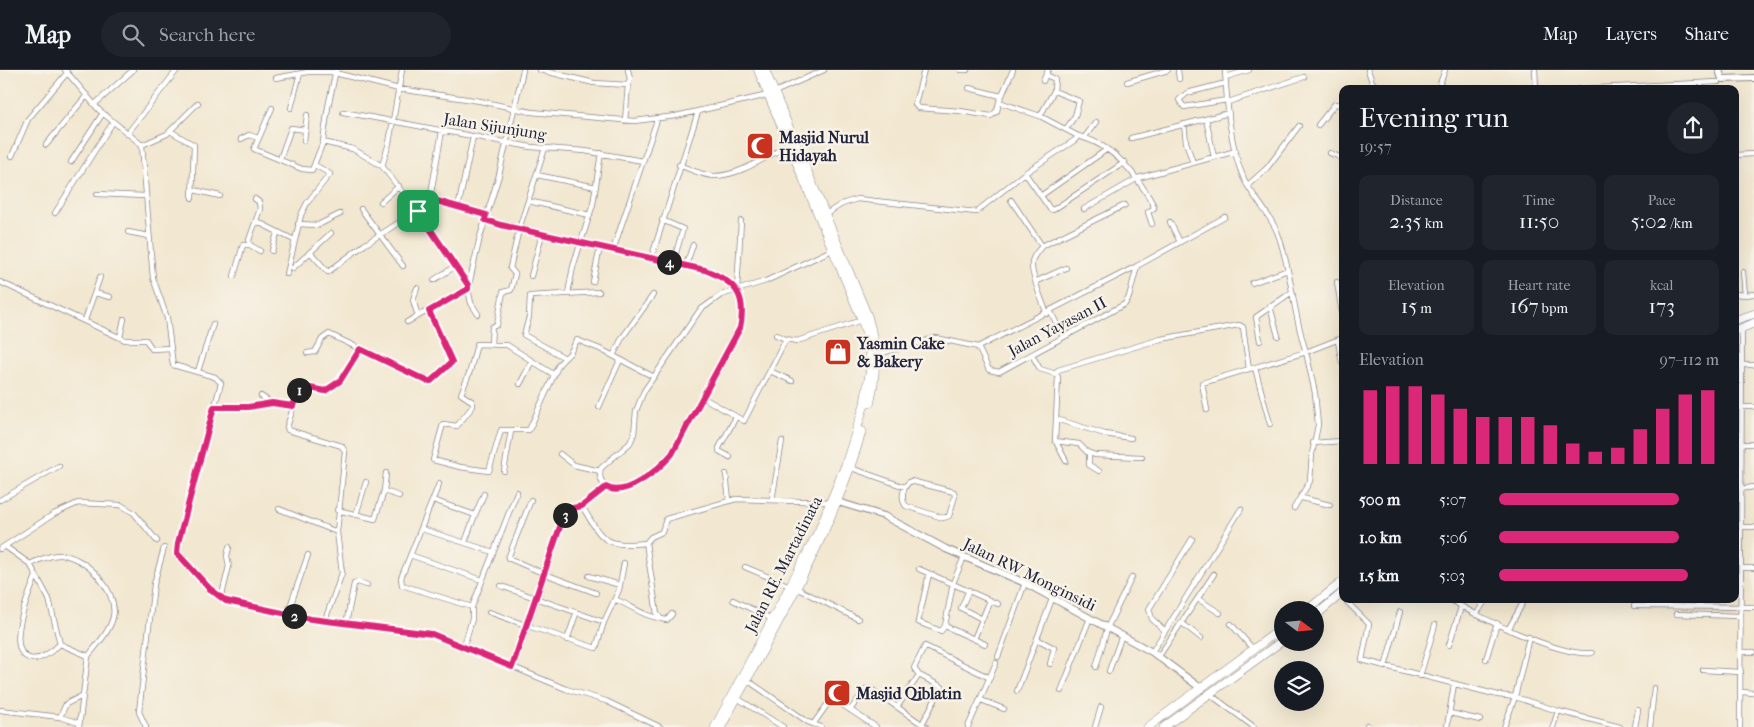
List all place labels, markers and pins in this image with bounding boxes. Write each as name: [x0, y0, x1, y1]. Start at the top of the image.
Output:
place label: Masjid Nurul Hidayah: [778, 128, 870, 166]
mosque icon: Masjid Nurul Hidayah: [745, 131, 775, 161]
pin: [397, 190, 439, 232]
pin: 4: [656, 250, 682, 274]
place label: Yasmin Cake & Bakery: [856, 334, 945, 372]
shop icon: Yasmin Cake & Bakery: [823, 337, 853, 367]
pin: 1: [286, 378, 312, 402]
pin: 3: [552, 502, 578, 528]
pin: 2: [282, 604, 306, 628]
mosque icon: Masjid Qiblatin: [822, 678, 852, 708]
place label: Masjid Qiblatin: [855, 684, 962, 703]

